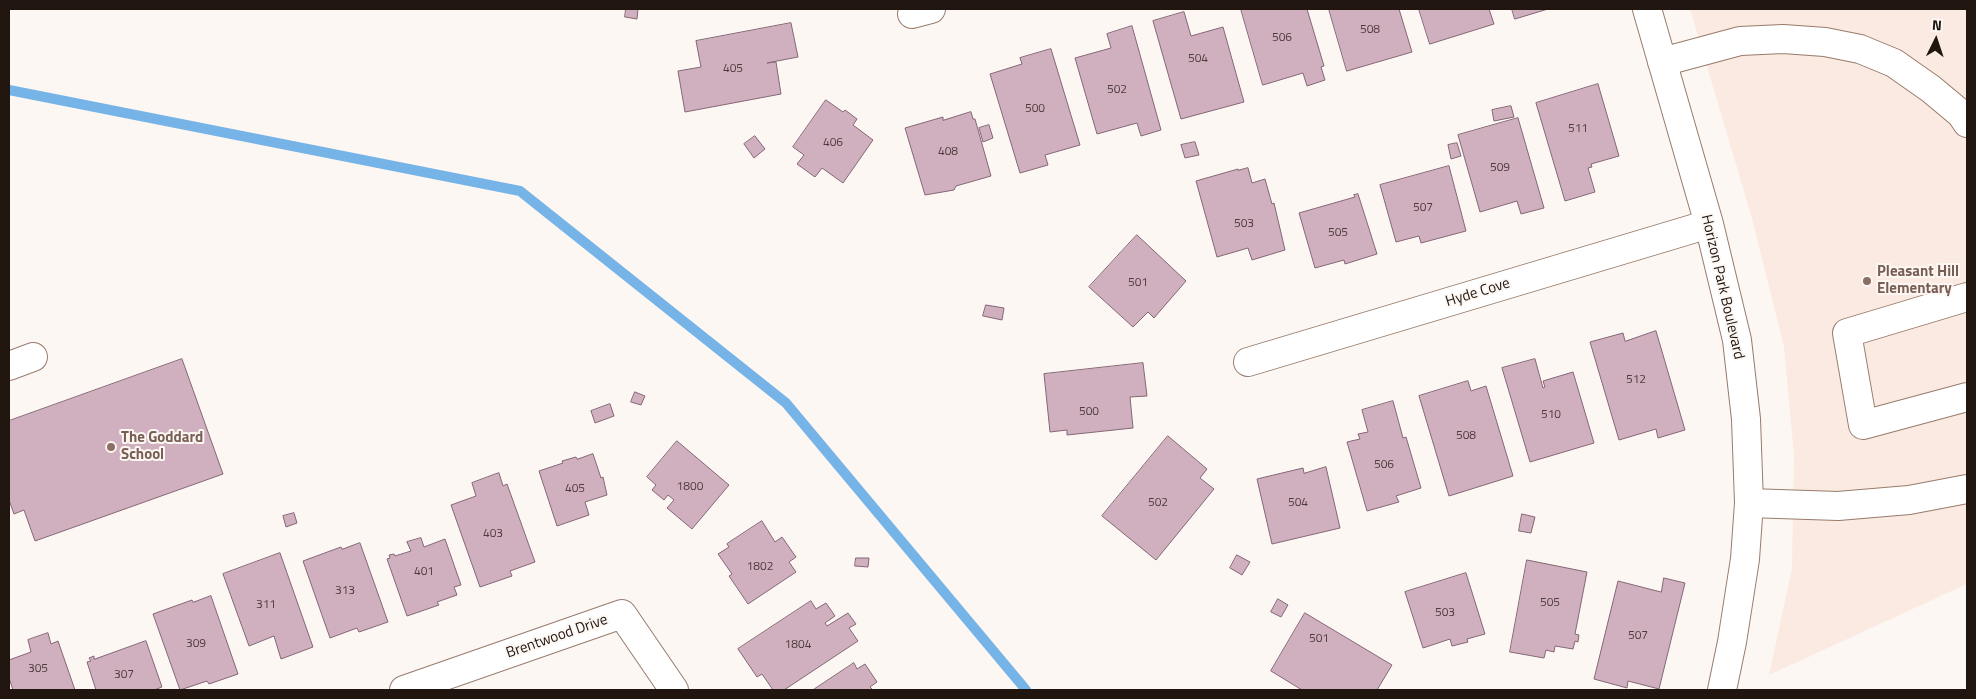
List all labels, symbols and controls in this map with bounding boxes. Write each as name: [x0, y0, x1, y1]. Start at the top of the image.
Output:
text: N: [1932, 14, 1943, 35]
north arrow: [1911, 15, 1961, 65]
house number: 508: [1360, 23, 1380, 37]
house number: 506: [1272, 31, 1292, 45]
house number: 504: [1188, 52, 1208, 66]
house number: 405: [723, 62, 743, 76]
house number: 502: [1107, 83, 1127, 97]
house number: 500: [1025, 102, 1045, 116]
house number: 511: [1568, 122, 1588, 136]
house number: 406: [823, 136, 843, 150]
house number: 408: [938, 145, 958, 159]
house number: 509: [1490, 161, 1510, 175]
house number: 507: [1413, 201, 1433, 215]
street label: Horizon Park Boulevard: [1697, 213, 1747, 361]
house number: 503: [1234, 217, 1254, 231]
house number: 505: [1328, 226, 1348, 240]
place label: Pleasant Hill Elementary: [1877, 263, 1959, 298]
street label: Hyde Cove: [1444, 275, 1512, 311]
marker: Pleasant Hill Elementary: [1861, 275, 1873, 287]
house number: 501: [1128, 276, 1148, 290]
house number: 512: [1626, 373, 1646, 387]
house number: 500: [1079, 405, 1099, 419]
house number: 510: [1541, 408, 1561, 422]
place label: The Goddard School: [121, 429, 203, 464]
house number: 508: [1456, 429, 1476, 443]
marker: The Goddard School: [105, 441, 117, 453]
house number: 506: [1374, 458, 1394, 472]
house number: 1800: [677, 480, 703, 494]
house number: 405: [565, 482, 585, 496]
house number: 502: [1148, 496, 1168, 510]
house number: 504: [1288, 496, 1308, 510]
house number: 403: [483, 527, 503, 541]
house number: 1802: [747, 560, 773, 574]
house number: 401: [414, 565, 434, 579]
house number: 313: [335, 584, 355, 598]
house number: 505: [1540, 596, 1560, 610]
house number: 311: [256, 598, 276, 612]
house number: 503: [1435, 606, 1455, 620]
street label: Brentwood Drive: [504, 611, 610, 663]
house number: 507: [1628, 629, 1648, 643]
house number: 501: [1309, 632, 1329, 646]
house number: 309: [186, 637, 206, 651]
house number: 1804: [785, 638, 811, 652]
house number: 305: [28, 662, 48, 676]
house number: 307: [114, 668, 134, 682]

